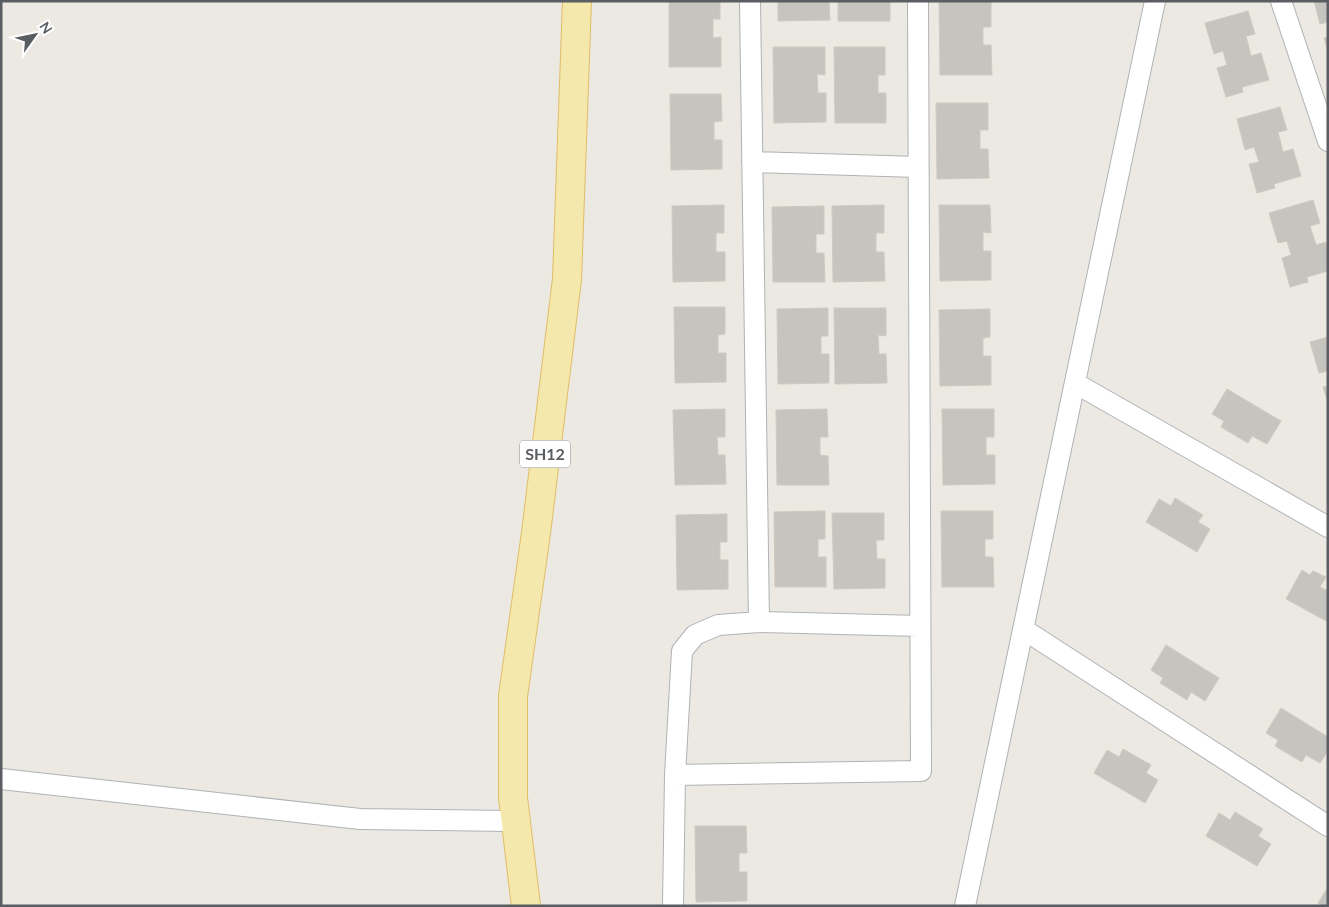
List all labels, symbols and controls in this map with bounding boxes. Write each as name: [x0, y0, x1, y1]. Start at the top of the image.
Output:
north arrow: [10, 10, 60, 60]
text: N: [36, 18, 56, 37]
road number: SH12: [520, 440, 570, 468]

